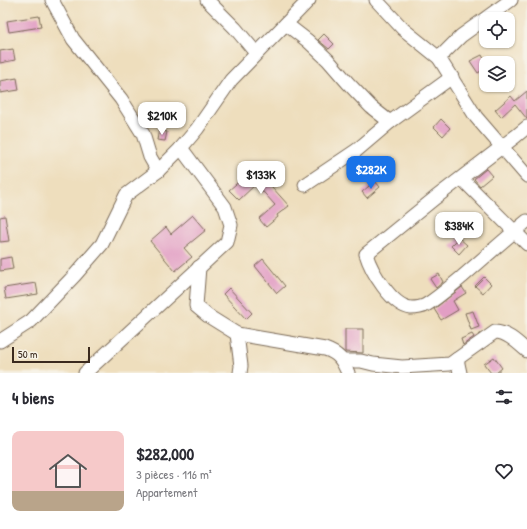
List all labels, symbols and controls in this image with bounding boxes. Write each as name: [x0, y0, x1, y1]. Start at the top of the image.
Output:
map controls: [479, 12, 515, 92]
button: locate: [479, 12, 515, 48]
button: layers: [479, 56, 515, 92]
pin: $210K: [134, 102, 190, 136]
text: $210K: [147, 106, 177, 124]
pin: $282K: [343, 156, 399, 190]
text: $282K: [355, 160, 387, 178]
pin: $133K: [233, 161, 289, 195]
text: $133K: [246, 165, 276, 183]
pin: $384K: [431, 212, 487, 246]
text: $384K: [444, 216, 474, 234]
scale bar: [12, 345, 90, 364]
text: 50 m: [18, 347, 38, 361]
text: 4 biens: [12, 386, 54, 409]
icon: filters: [493, 386, 515, 408]
text: $282,000: [136, 442, 194, 465]
icon: home: [44, 447, 92, 495]
icon: heart: [493, 460, 515, 482]
text: 3 pièces · 116 m²: [136, 465, 212, 483]
text: Appartement: [136, 483, 198, 501]

